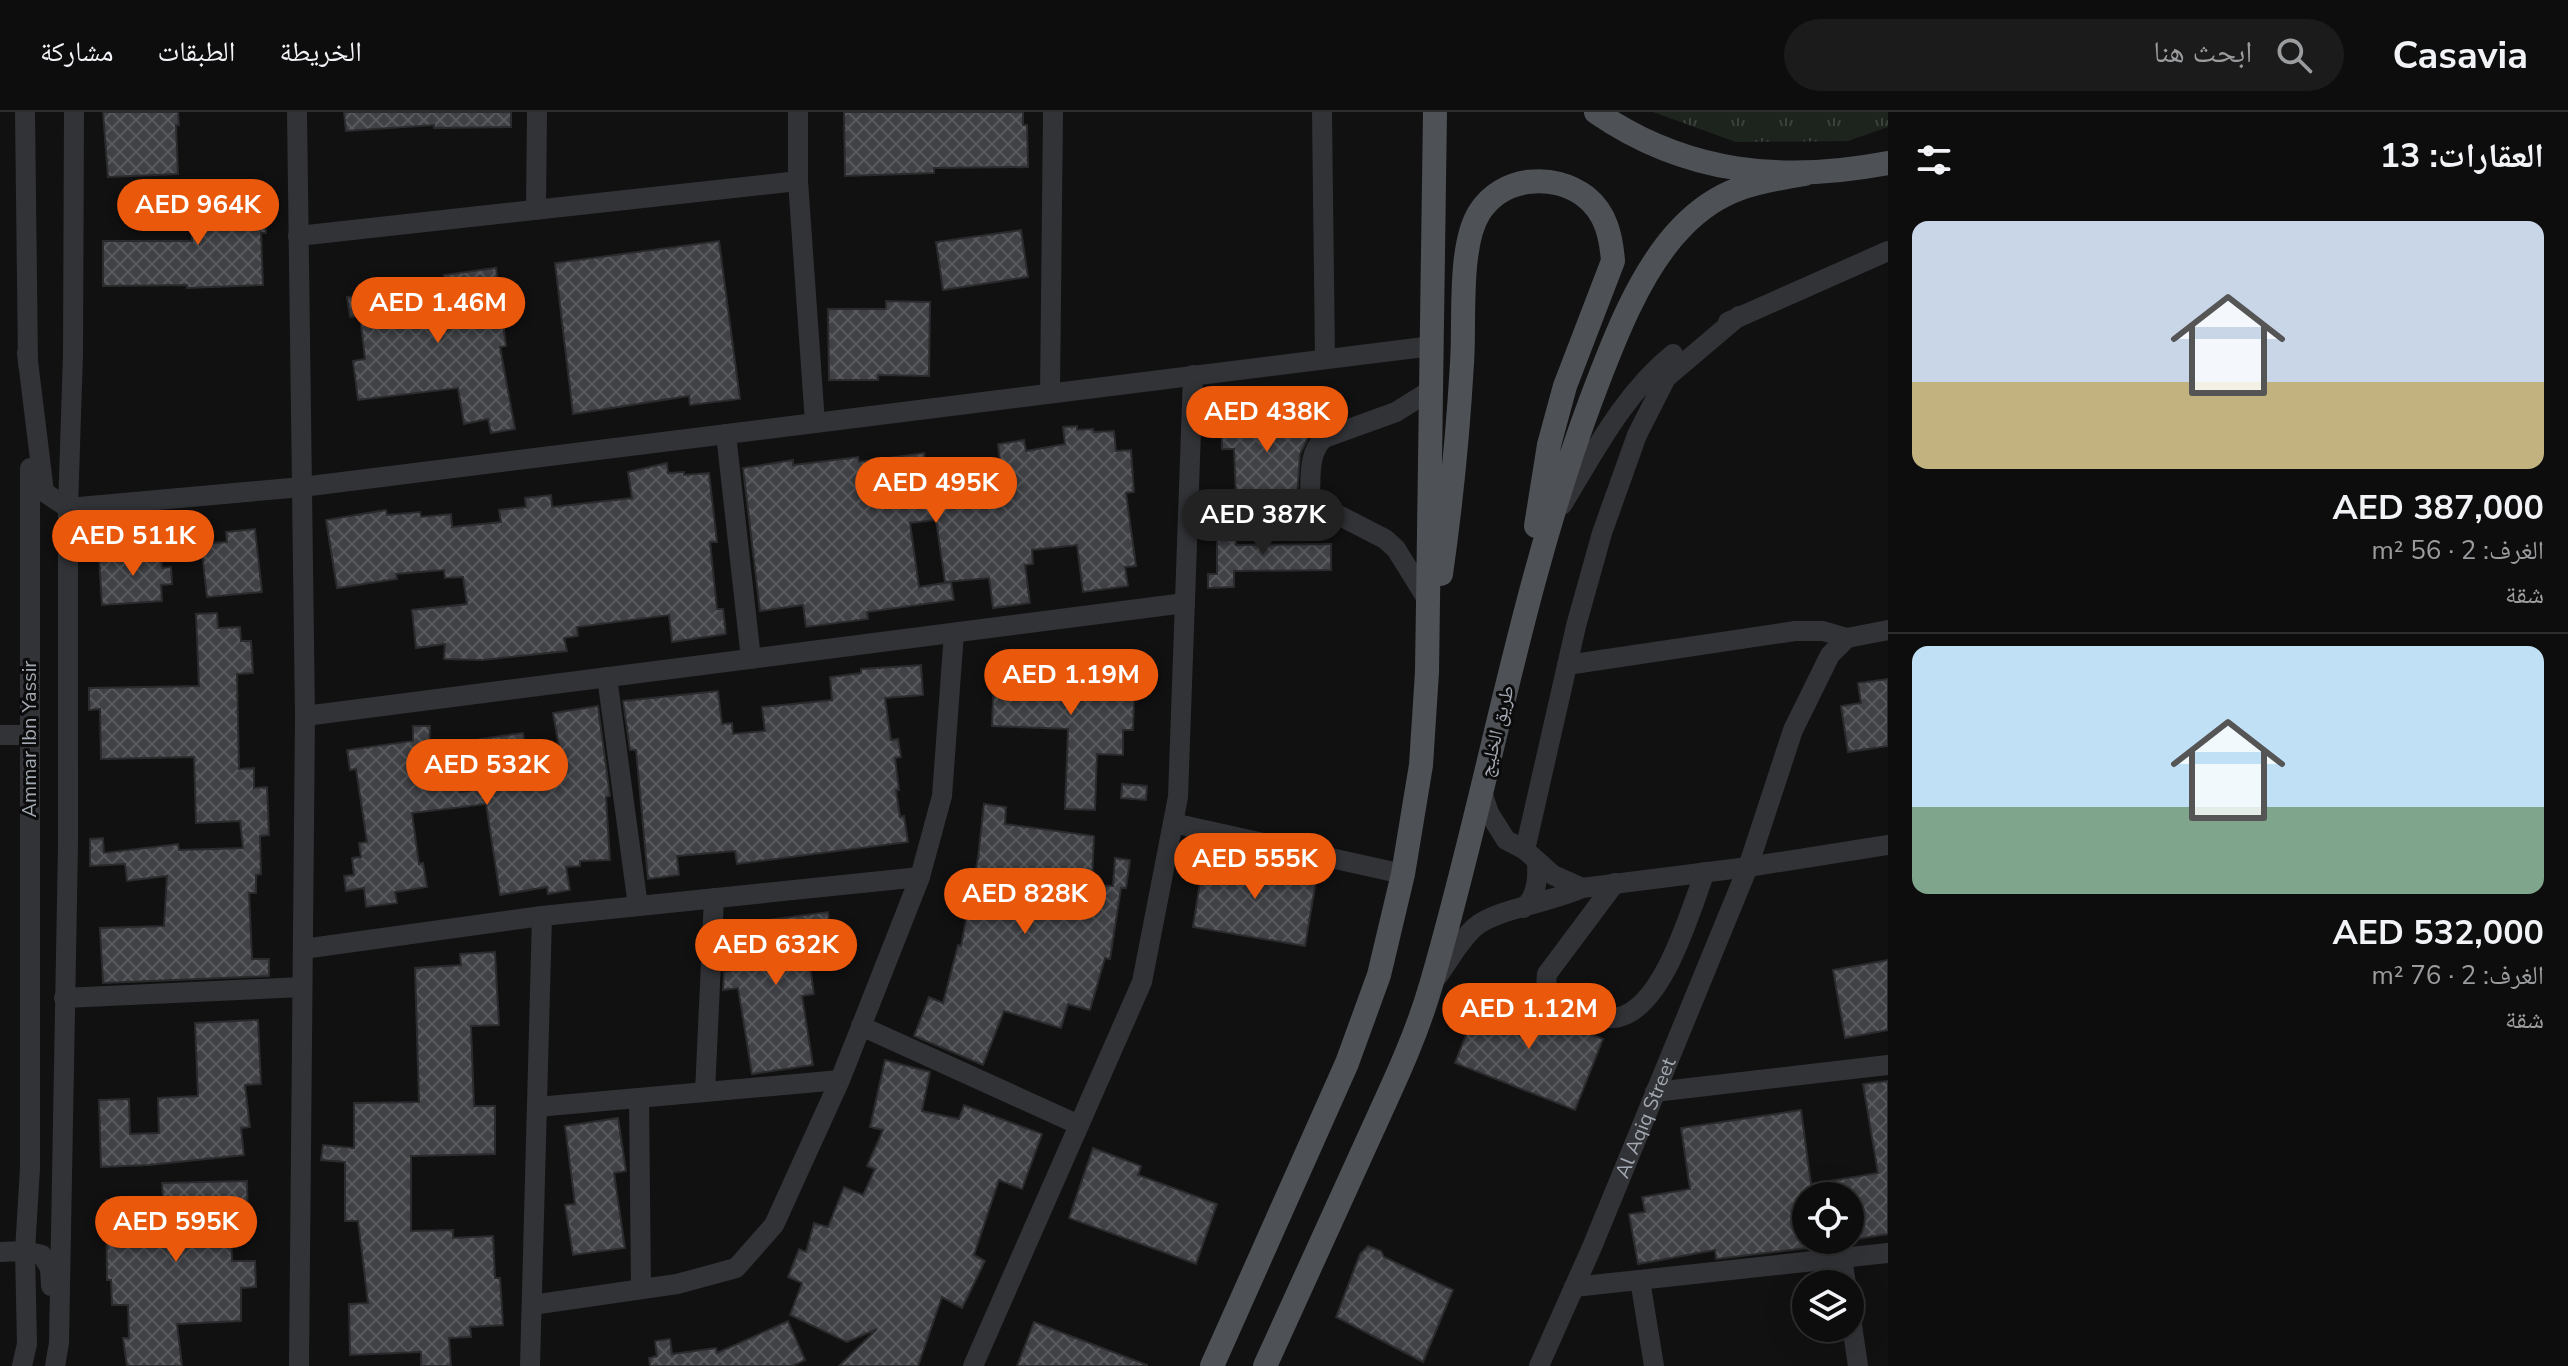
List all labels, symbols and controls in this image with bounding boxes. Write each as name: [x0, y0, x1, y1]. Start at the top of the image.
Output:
search box: [1784, 19, 2344, 91]
text: Casavia: [2392, 30, 2528, 81]
text: ابحث هنا: [2153, 32, 2252, 73]
text: مشاركة: [40, 33, 114, 71]
text: الطبقات: [158, 33, 235, 71]
text: الخريطة: [279, 33, 362, 71]
icon: search: [2272, 33, 2316, 77]
text: العقارات: 13: [2380, 133, 2544, 179]
icon: filters: [1912, 138, 1956, 182]
pin: AED 964K: [115, 179, 281, 247]
text: AED 964K: [135, 187, 261, 222]
icon: home: [2156, 273, 2300, 417]
pin: AED 1.46M: [346, 277, 530, 345]
text: AED 1.46M: [369, 285, 507, 320]
pin: AED 438K: [1184, 386, 1350, 454]
text: AED 438K: [1204, 394, 1330, 429]
pin: AED 495K: [853, 457, 1019, 525]
text: AED 495K: [873, 465, 999, 500]
text: AED 387,000: [2332, 485, 2544, 531]
pin: AED 387K: [1180, 489, 1346, 557]
text: AED 387K: [1200, 497, 1326, 532]
pin: AED 511K: [50, 510, 216, 578]
text: AED 511K: [70, 518, 196, 553]
text: الغرف: 2 · 56 m²: [2371, 533, 2544, 568]
text: شقة: [2505, 577, 2544, 612]
pin: AED 1.19M: [979, 649, 1163, 717]
text: AED 1.19M: [1002, 657, 1140, 692]
street label: Ammar Ibn Yassir: [16, 660, 43, 818]
street label: طريق الخليج: [1472, 682, 1521, 780]
icon: home: [2156, 698, 2300, 842]
pin: AED 532K: [404, 739, 570, 807]
text: AED 532K: [424, 747, 550, 782]
pin: AED 555K: [1172, 833, 1338, 901]
text: AED 555K: [1192, 841, 1318, 876]
pin: AED 828K: [942, 868, 1108, 936]
text: AED 828K: [962, 876, 1088, 911]
text: AED 532,000: [2332, 910, 2544, 956]
pin: AED 632K: [693, 919, 859, 987]
text: AED 632K: [713, 927, 839, 962]
text: الغرف: 2 · 76 m²: [2371, 958, 2544, 993]
pin: AED 1.12M: [1437, 983, 1621, 1051]
text: AED 1.12M: [1460, 991, 1598, 1026]
text: شقة: [2505, 1002, 2544, 1037]
street label: Al Aqiq Street: [1609, 1053, 1683, 1182]
map controls: [1792, 1182, 1864, 1342]
button: locate: [1792, 1182, 1864, 1254]
pin: AED 595K: [93, 1196, 259, 1264]
text: AED 595K: [113, 1204, 239, 1239]
button: layers: [1792, 1270, 1864, 1342]

